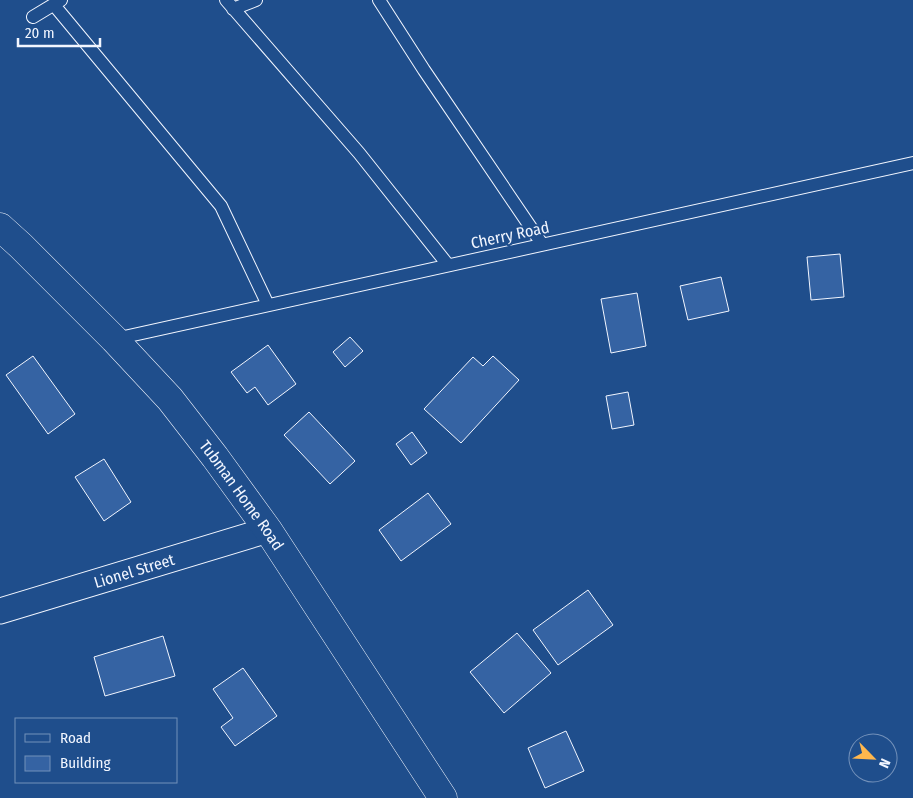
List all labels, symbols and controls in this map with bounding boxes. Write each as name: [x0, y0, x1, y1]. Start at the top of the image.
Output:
scale bar: [18, 15, 100, 47]
text: 20 m: [25, 24, 55, 42]
street label: Cherry Road: [469, 217, 551, 253]
street label: Tubman Home Road: [196, 436, 288, 554]
street label: Lionel Street: [91, 549, 177, 592]
legend: [15, 718, 178, 783]
text: Road: [60, 729, 91, 747]
north arrow: [848, 733, 898, 783]
text: Building: [60, 754, 111, 772]
text: N: [875, 756, 894, 770]

